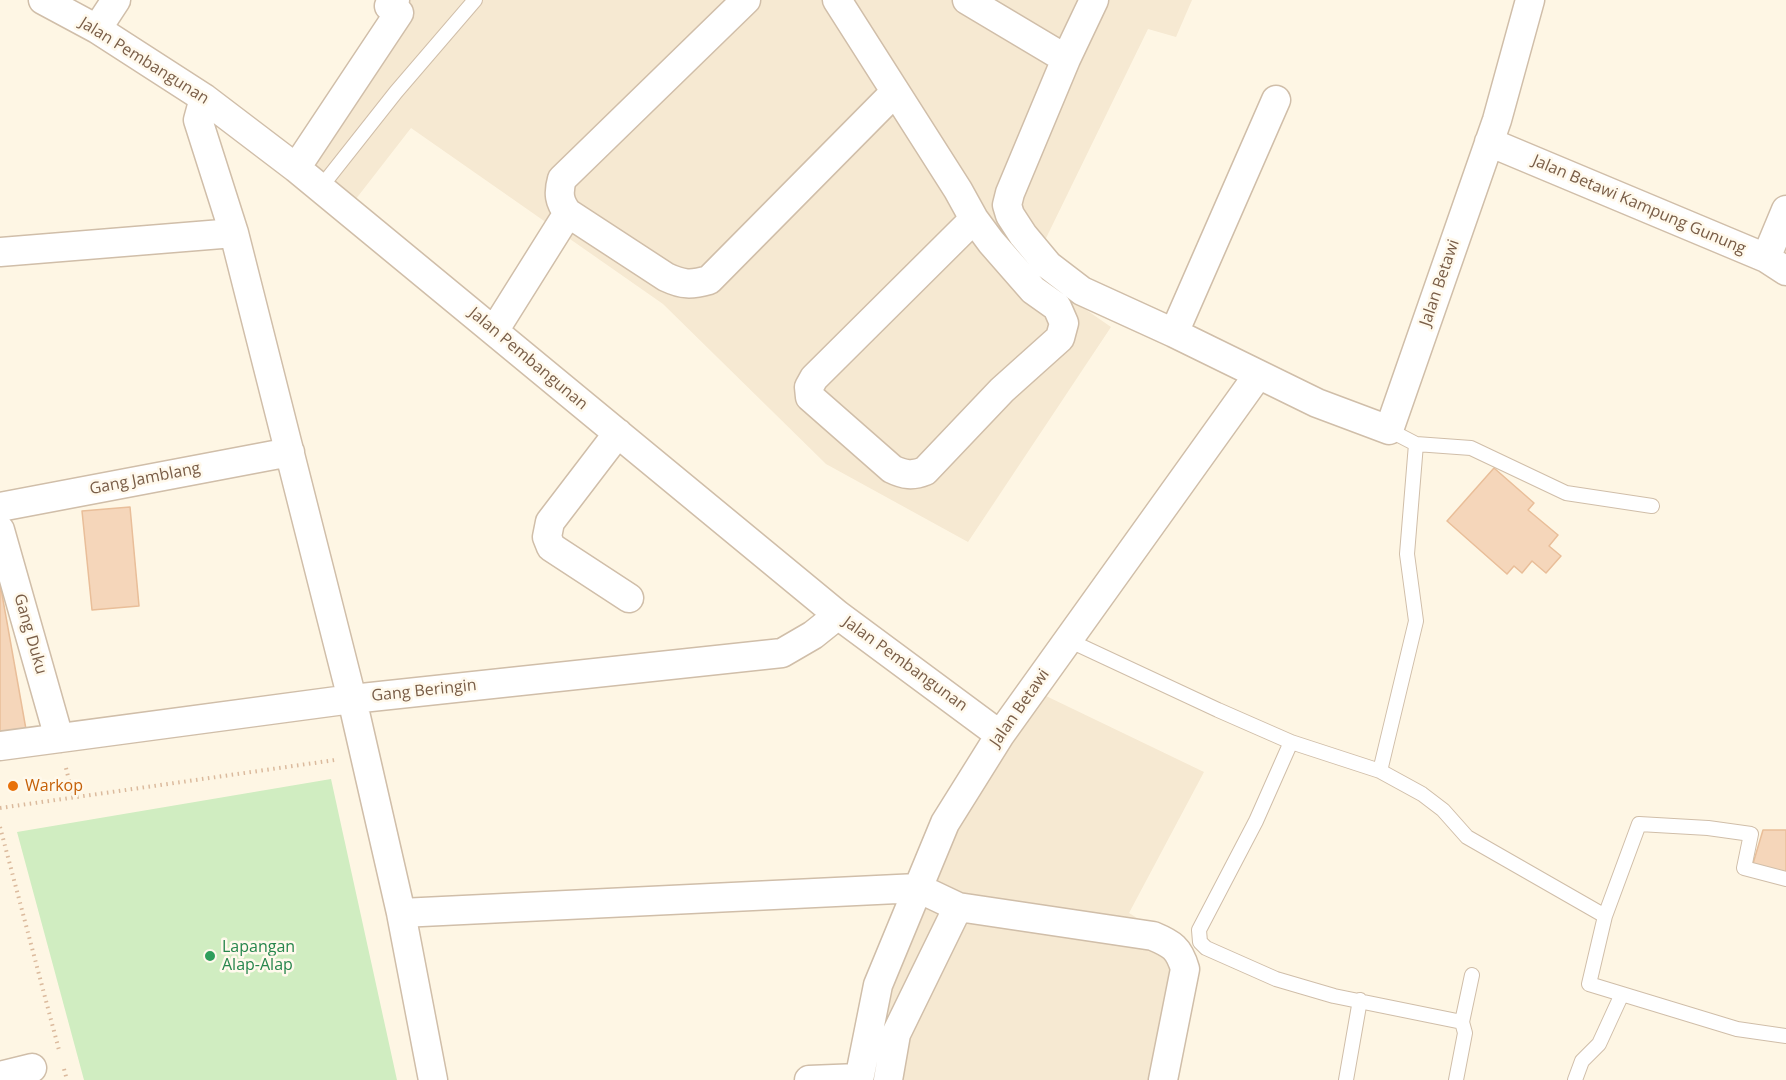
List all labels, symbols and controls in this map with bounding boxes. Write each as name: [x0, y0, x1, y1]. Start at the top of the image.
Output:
street label: Jalan Pembangunan: [76, 13, 212, 109]
street label: Jalan Betawi Kampung Gunung: [1529, 151, 1749, 259]
street label: Jalan Betawi: [1416, 237, 1464, 329]
street label: Jalan Pembangunan: [465, 304, 591, 414]
street label: Gang Jamblang: [88, 459, 202, 499]
street label: Gang Duku: [9, 592, 51, 676]
street label: Jalan Pembangunan: [839, 612, 971, 716]
street label: Jalan Betawi: [986, 665, 1054, 751]
street label: Gang Beringin: [371, 676, 477, 706]
place label: Warkop: [25, 776, 83, 796]
marker: Warkop: [6, 779, 20, 793]
place label: Lapangan Alap-Alap: [222, 937, 295, 975]
marker: Lapangan Alap-Alap: [203, 949, 217, 963]

